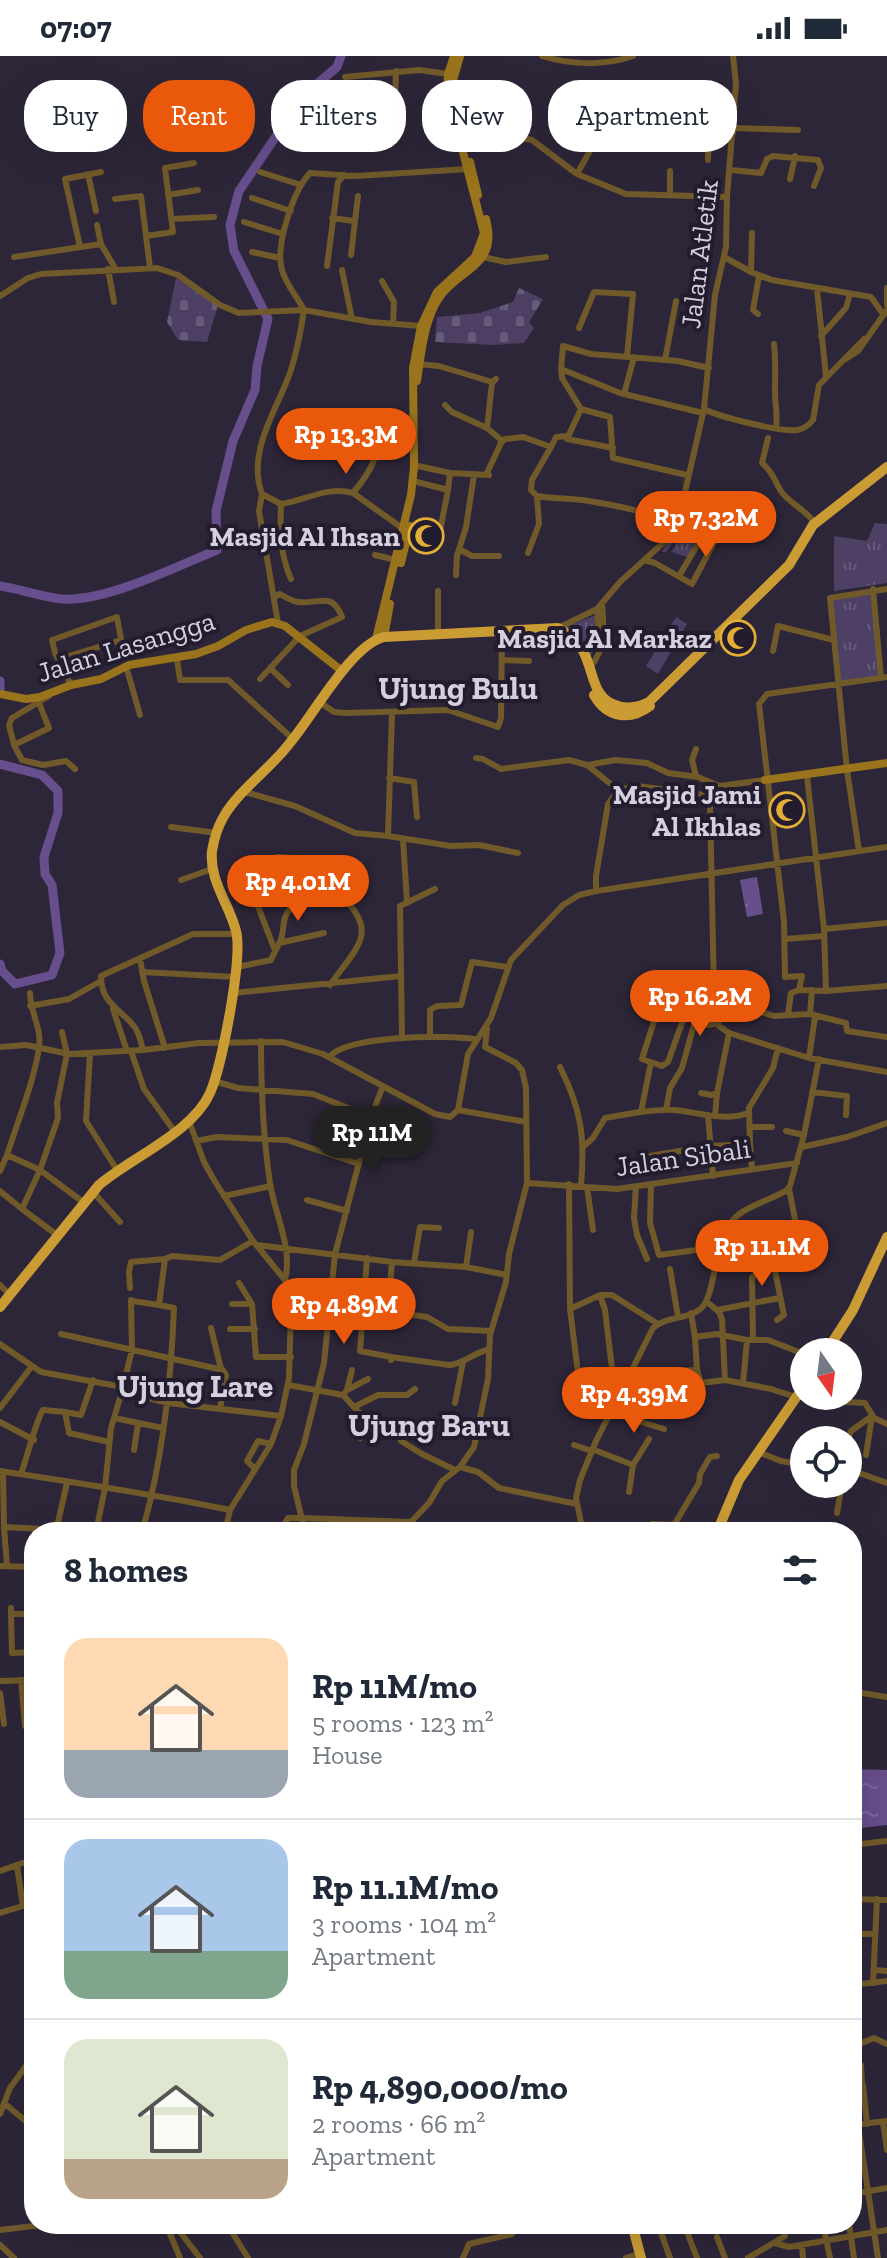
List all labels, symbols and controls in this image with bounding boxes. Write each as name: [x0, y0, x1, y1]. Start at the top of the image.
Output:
text: 07:07: [40, 10, 112, 46]
chip: Buy: [24, 80, 127, 152]
chip: Rent: [143, 80, 255, 152]
chip: Filters: [271, 80, 406, 152]
chip: New: [422, 80, 532, 152]
chip: Apartment: [548, 80, 737, 152]
street label: Jalan Atletik: [674, 177, 725, 330]
pin: Rp 13.3M: [263, 408, 429, 476]
text: Rp 13.3M: [294, 418, 398, 450]
pin: Rp 7.32M: [623, 491, 789, 559]
text: Rp 7.32M: [653, 501, 759, 533]
mosque icon: Masjid Al Ihsan: [407, 517, 445, 555]
place label: Masjid Al Ihsan: [210, 520, 400, 553]
street label: Jalan Lasangga: [33, 604, 219, 689]
mosque icon: Masjid Al Markaz: [719, 619, 757, 657]
place label: Masjid Al Markaz: [497, 622, 712, 655]
district label: Ujung Bulu: [378, 669, 538, 707]
place label: Masjid Jami Al Ikhlas: [613, 778, 761, 843]
mosque icon: Masjid Jami Al Ikhlas: [768, 791, 806, 829]
pin: Rp 4.01M: [215, 855, 381, 923]
text: Rp 4.01M: [245, 865, 351, 897]
pin: Rp 16.2M: [617, 970, 783, 1038]
text: Rp 16.2M: [648, 980, 752, 1012]
pin: Rp 11M: [307, 1106, 437, 1174]
text: Rp 11M: [332, 1116, 412, 1148]
street label: Jalan Sibali: [614, 1132, 753, 1183]
pin: Rp 11.1M: [679, 1220, 845, 1288]
text: Rp 11.1M: [713, 1230, 811, 1262]
pin: Rp 4.89M: [261, 1278, 427, 1346]
text: Rp 4.89M: [290, 1288, 398, 1320]
north arrow: [790, 1338, 862, 1410]
map controls: [790, 1338, 862, 1498]
district label: Ujung Lare: [117, 1367, 273, 1405]
pin: Rp 4.39M: [551, 1367, 717, 1435]
text: Rp 4.39M: [580, 1377, 688, 1409]
district label: Ujung Baru: [348, 1406, 510, 1444]
button: locate: [790, 1426, 862, 1498]
icon: filters: [778, 1548, 822, 1592]
text: 8 homes: [64, 1550, 188, 1591]
text: Rp 11M/mo: [312, 1666, 477, 1707]
icon: home: [128, 1670, 224, 1766]
text: 5 rooms · 123 m²: [312, 1707, 494, 1739]
text: House: [312, 1739, 383, 1771]
text: Rp 11.1M/mo: [312, 1867, 498, 1908]
icon: home: [128, 1871, 224, 1967]
text: 3 rooms · 104 m²: [312, 1908, 496, 1940]
text: Apartment: [312, 1940, 435, 1972]
text: Rp 4,890,000/mo: [312, 2067, 568, 2108]
icon: home: [128, 2071, 224, 2167]
text: 2 rooms · 66 m²: [312, 2108, 485, 2140]
text: Apartment: [312, 2140, 435, 2172]

